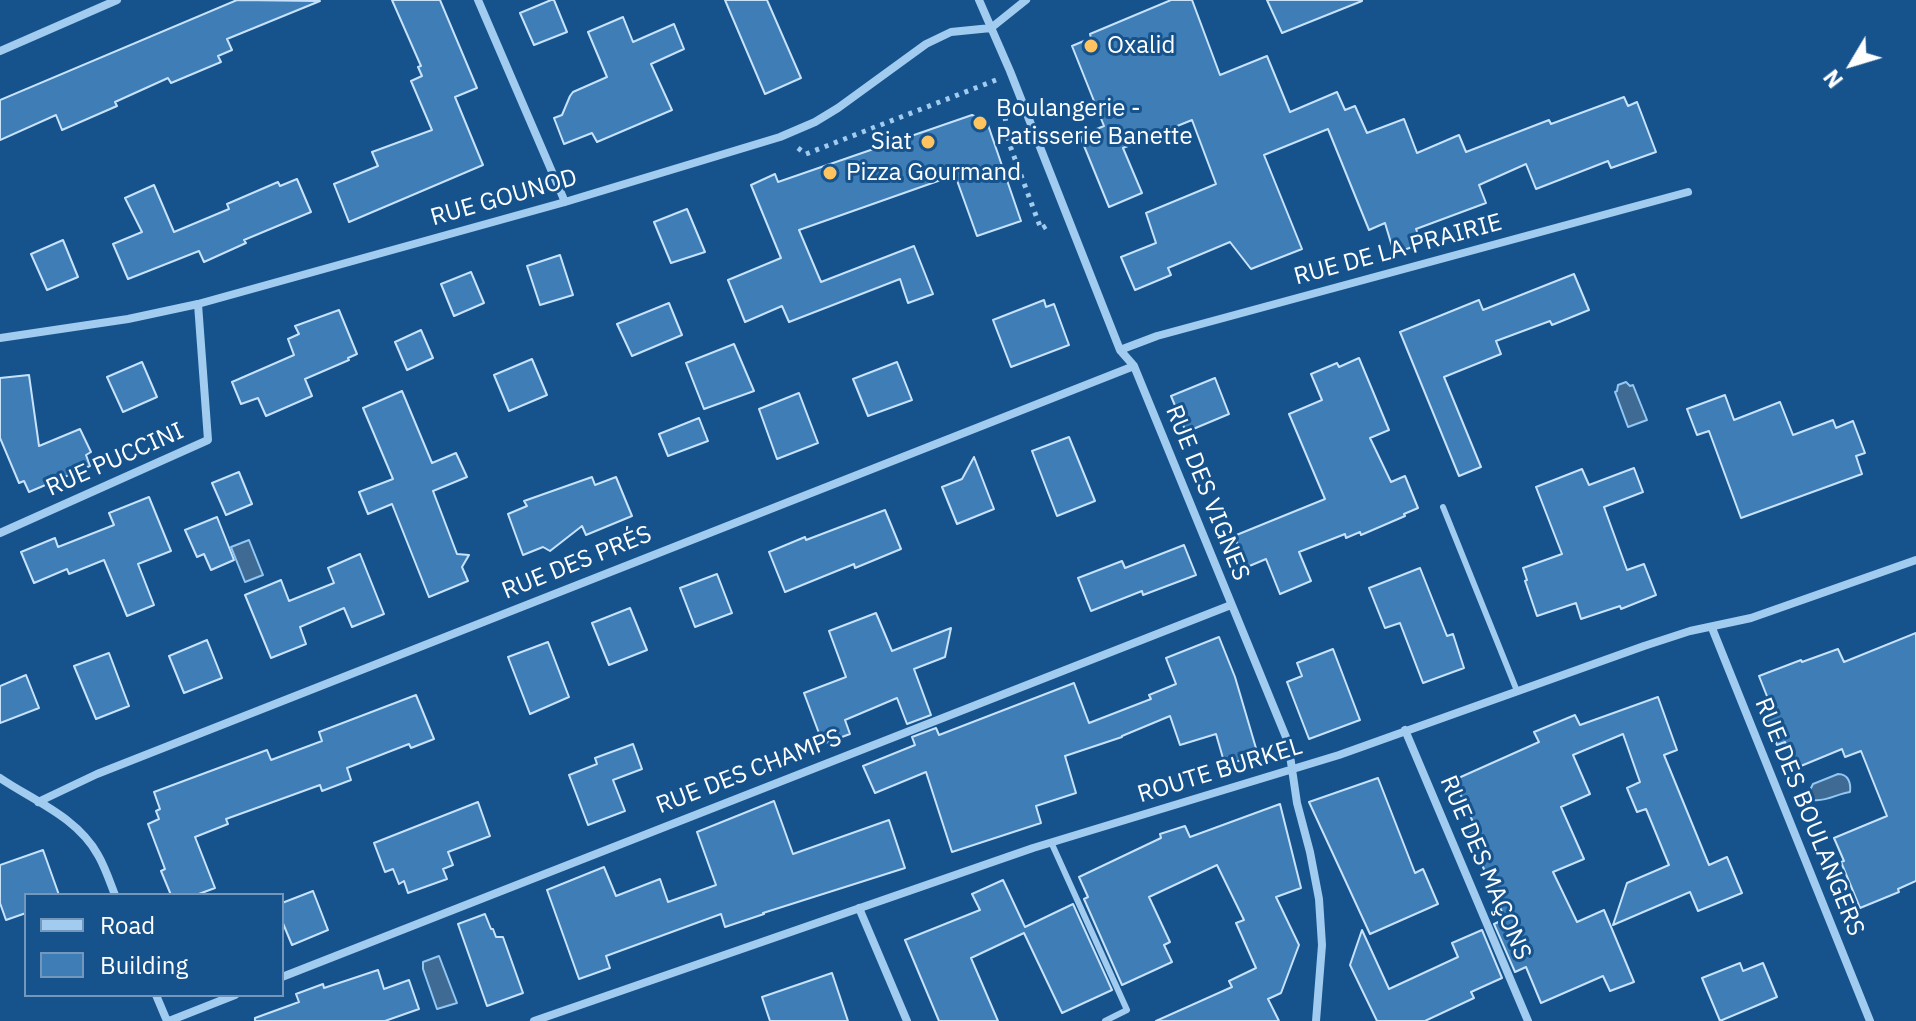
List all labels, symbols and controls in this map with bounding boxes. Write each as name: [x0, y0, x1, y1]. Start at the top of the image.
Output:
north arrow: [1812, 24, 1892, 104]
place label: Oxalid: [1107, 32, 1175, 60]
marker: Oxalid: [1082, 37, 1100, 55]
text: N: [1816, 64, 1849, 94]
place label: Boulangerie - Patisserie Banette: [996, 95, 1193, 151]
marker: Boulangerie - Patisserie Banette: [971, 114, 989, 132]
place label: Siat: [871, 128, 912, 156]
marker: Siat: [919, 133, 937, 151]
place label: Pizza Gourmand: [846, 159, 1021, 187]
street label: RUE GOUNOD: [427, 163, 581, 233]
marker: Pizza Gourmand: [821, 164, 839, 182]
street label: RUE DE LA PRAIRIE: [1291, 208, 1505, 292]
street label: RUE DES VIGNES: [1159, 401, 1255, 585]
street label: RUE PUCCINI: [42, 417, 188, 503]
street label: RUE DES PRÉS: [498, 520, 656, 606]
street label: RUE DES BOULANGERS: [1748, 694, 1870, 940]
street label: RUE DES CHAMPS: [652, 723, 846, 821]
street label: ROUTE BURKEL: [1134, 732, 1306, 810]
street label: RUE DES MAÇONS: [1433, 771, 1537, 965]
legend: [24, 893, 284, 997]
text: Road: [100, 909, 155, 941]
text: Building: [100, 949, 188, 981]

